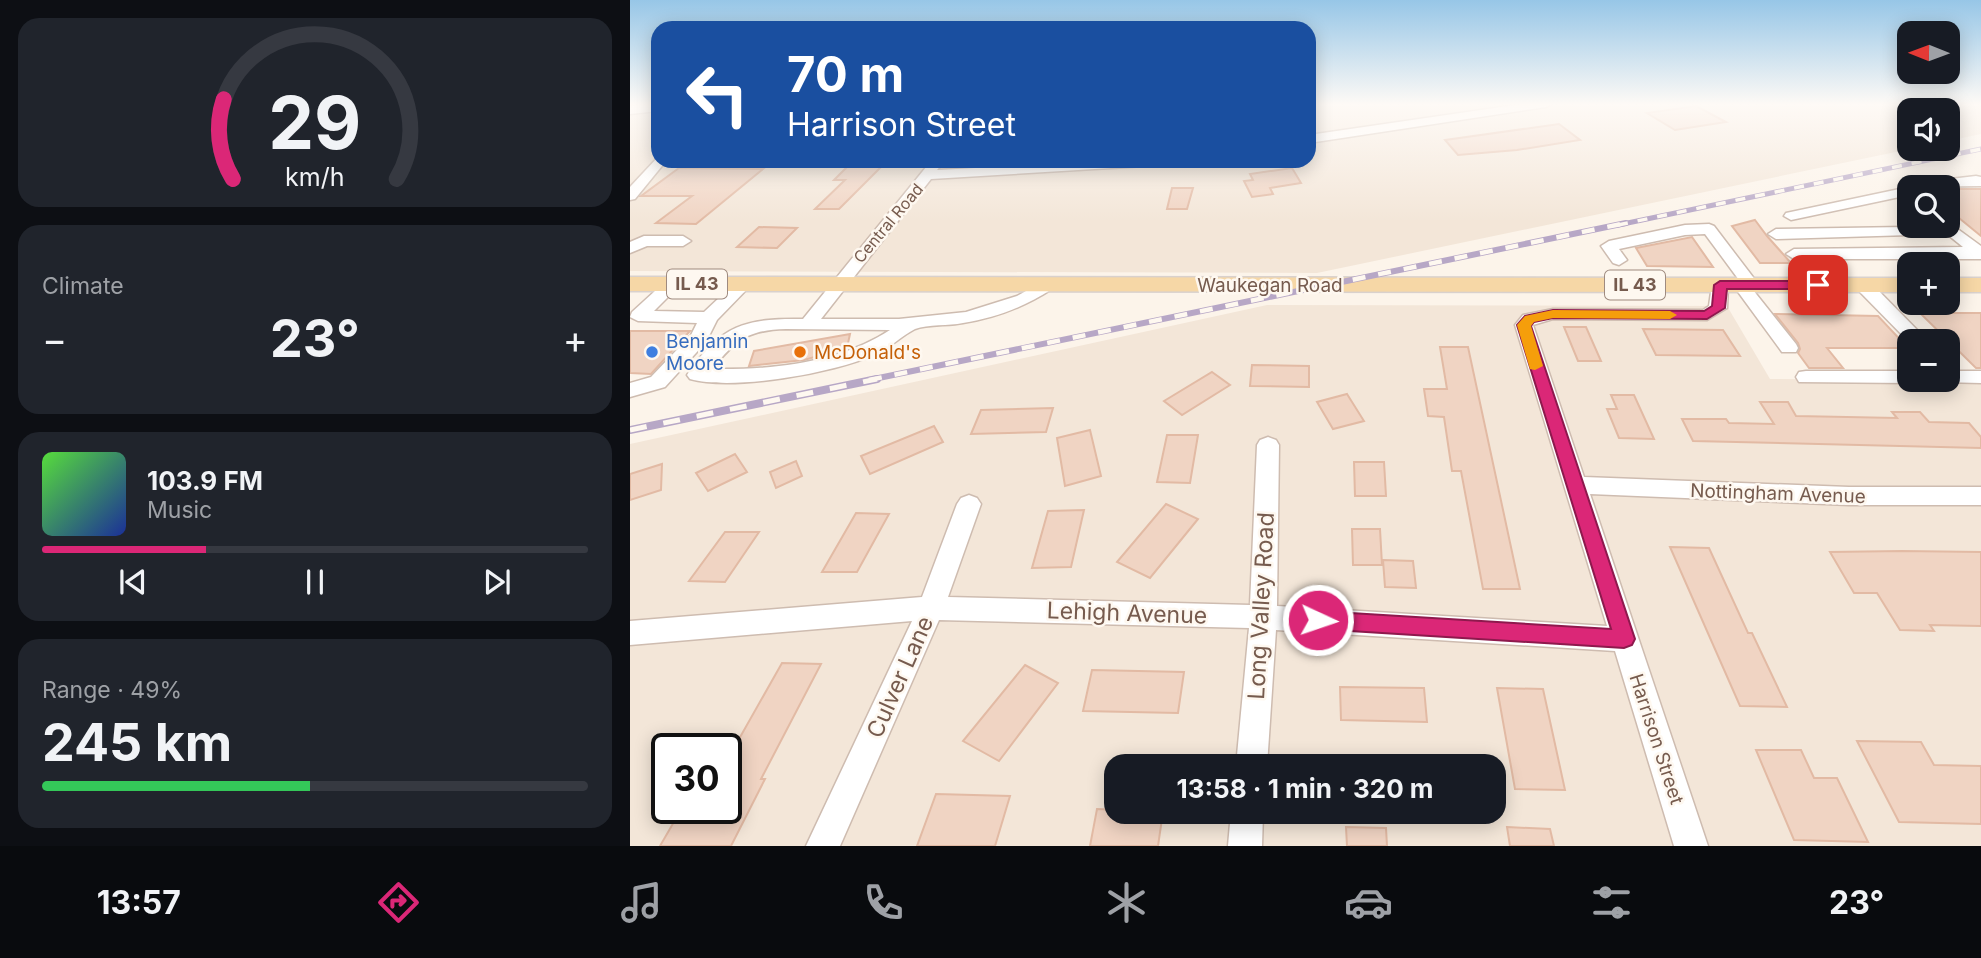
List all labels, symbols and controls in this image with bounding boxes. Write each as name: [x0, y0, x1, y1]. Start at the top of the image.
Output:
north arrow: [1897, 21, 1960, 84]
map controls: [1897, 21, 1960, 392]
text: 70 m: [787, 45, 904, 104]
icon: left: [672, 49, 763, 140]
text: 29: [268, 78, 362, 167]
button: sound: [1897, 98, 1960, 161]
text: Harrison Street: [787, 105, 1016, 144]
text: km/h: [285, 161, 345, 191]
button: search: [1897, 175, 1960, 238]
street label: Central Road: [849, 179, 927, 267]
button: +: [1897, 252, 1960, 315]
pin: [1788, 255, 1848, 315]
icon: arrive: [1799, 266, 1837, 304]
road number: IL 43: [667, 270, 727, 298]
road number: IL 43: [1605, 270, 1665, 300]
text: Climate: [42, 272, 124, 300]
street label: Waukegan Road: [1197, 274, 1343, 297]
text: 23°: [270, 307, 360, 370]
text: −: [42, 316, 67, 362]
text: +: [563, 316, 588, 362]
button: −: [1897, 329, 1960, 392]
place label: Benjamin Moore: [666, 330, 748, 375]
place label: McDonald's: [814, 341, 921, 364]
marker: Benjamin Moore: [644, 344, 660, 360]
marker: McDonald's: [792, 344, 808, 360]
text: 103.9 FM: [147, 465, 263, 496]
street label: Nottingham Avenue: [1690, 479, 1866, 508]
text: Music: [147, 496, 212, 524]
street label: Long Valley Road: [1242, 512, 1280, 700]
icon: previous: [114, 563, 152, 601]
icon: pause: [296, 563, 334, 601]
icon: next: [478, 563, 516, 601]
position arrow: [1281, 583, 1355, 657]
street label: Lehigh Avenue: [1046, 596, 1208, 630]
street label: Culver Lane: [861, 612, 939, 742]
street label: Harrison Street: [1625, 671, 1688, 807]
text: Range · 49%: [42, 676, 182, 704]
text: 245 km: [42, 711, 232, 774]
speed limit sign: 30: [651, 733, 742, 824]
text: 13:58 · 1 min · 320 m: [1176, 773, 1434, 804]
icon: directions: [374, 878, 423, 927]
icon: music: [617, 878, 666, 927]
icon: phone: [859, 878, 908, 927]
icon: climate: [1102, 878, 1151, 927]
icon: car: [1344, 878, 1393, 927]
icon: filters: [1587, 878, 1636, 927]
text: 13:57: [97, 883, 181, 922]
text: 23°: [1829, 883, 1884, 922]

